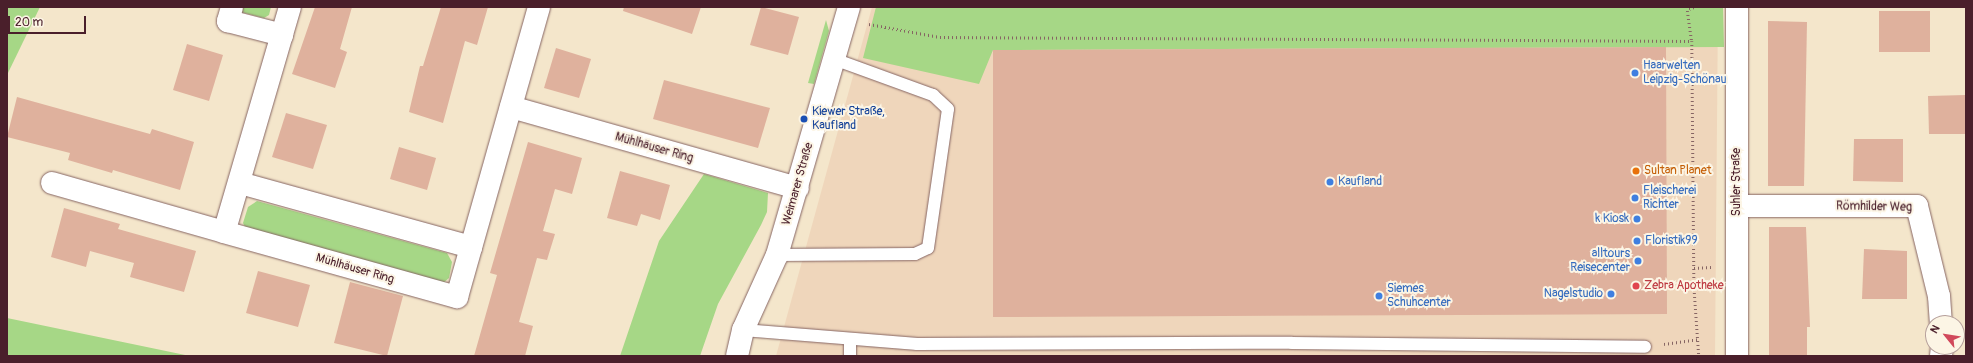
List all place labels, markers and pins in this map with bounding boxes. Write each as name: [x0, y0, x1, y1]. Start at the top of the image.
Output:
place label: Haarwelten Leipzig-Schönau: [1643, 59, 1726, 87]
marker: Haarwelten Leipzig-Schönau: [1630, 68, 1640, 78]
place label: Kiewer Straße, Kaufland: [812, 105, 885, 133]
marker: Kiewer Straße, Kaufland: [799, 114, 809, 124]
place label: Sultan Planet: [1644, 164, 1712, 178]
marker: Sultan Planet: [1631, 166, 1641, 176]
place label: Kaufland: [1338, 175, 1382, 189]
marker: Kaufland: [1325, 177, 1335, 187]
place label: Fleischerei Richter: [1643, 184, 1696, 212]
marker: Fleischerei Richter: [1630, 193, 1640, 203]
place label: k Kiosk: [1595, 212, 1629, 226]
marker: k Kiosk: [1632, 214, 1642, 224]
place label: Floristik99: [1645, 234, 1698, 248]
marker: Floristik99: [1632, 236, 1642, 246]
place label: alltours Reisecenter: [1570, 247, 1630, 275]
marker: alltours Reisecenter: [1633, 256, 1643, 266]
place label: Zebra Apotheke: [1644, 279, 1724, 293]
marker: Zebra Apotheke: [1631, 281, 1641, 291]
place label: Siemes Schuhcenter: [1387, 282, 1451, 310]
place label: Nagelstudio: [1544, 287, 1603, 301]
marker: Nagelstudio: [1606, 289, 1616, 299]
marker: Siemes Schuhcenter: [1374, 291, 1384, 301]

